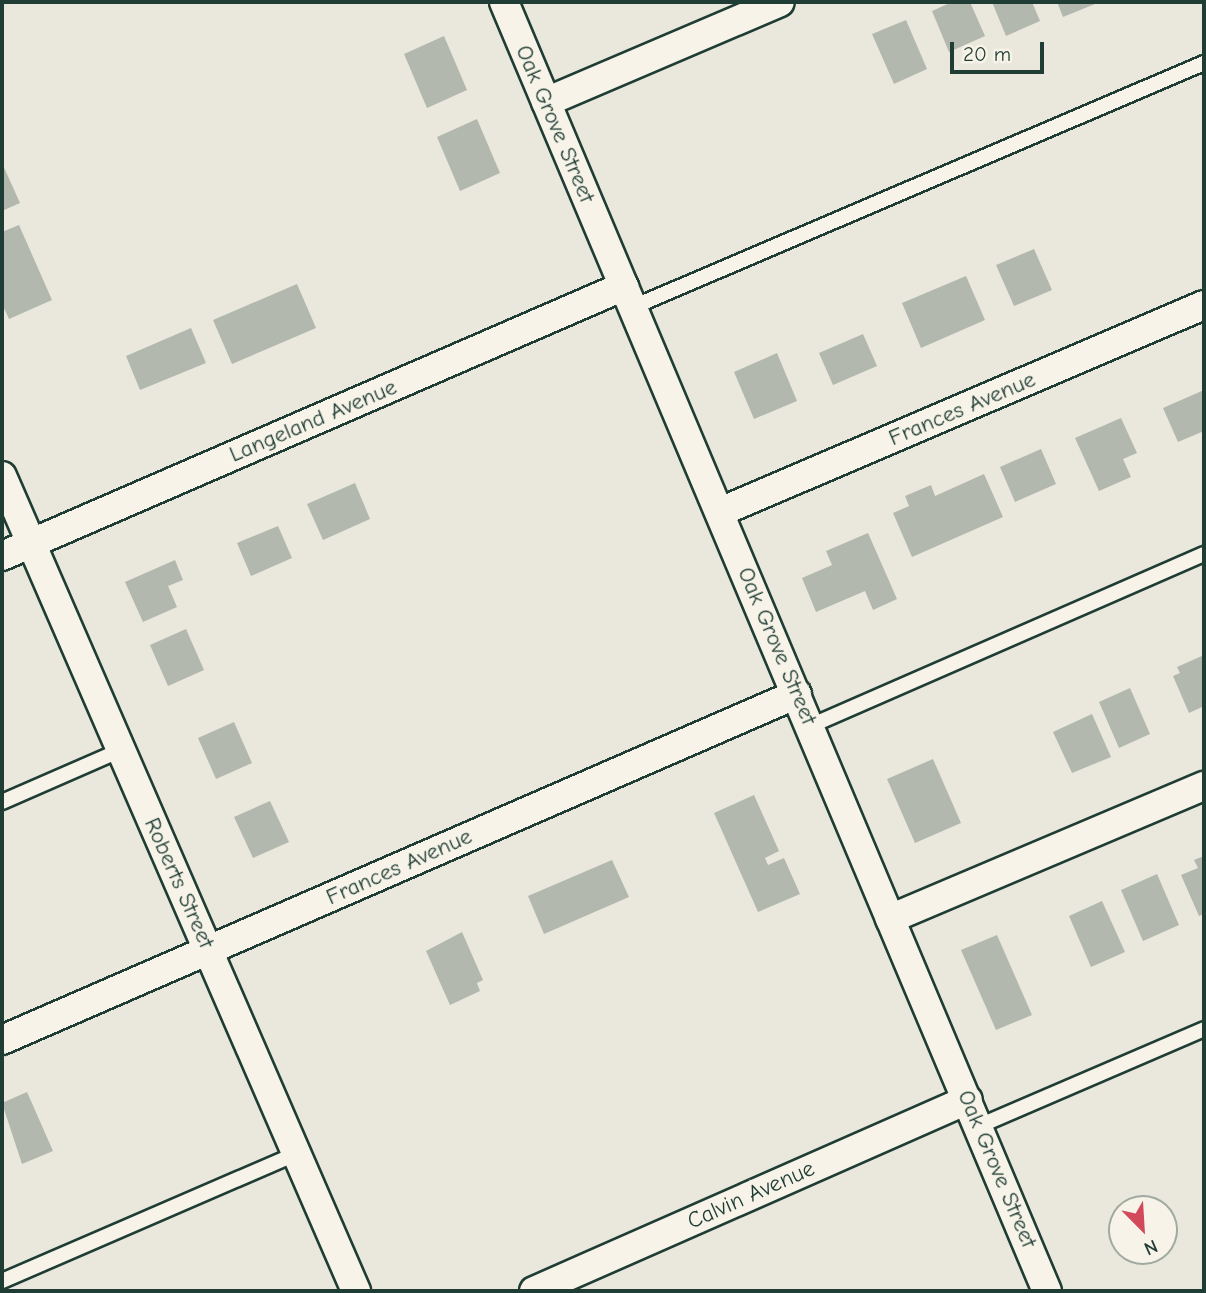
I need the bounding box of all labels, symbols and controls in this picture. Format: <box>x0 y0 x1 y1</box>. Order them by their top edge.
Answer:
scale bar <box>954 28 1048 72</box>
street label: Oak Grove Street <box>509 41 601 207</box>
text: 20 m <box>963 42 1011 66</box>
street label: Frances Avenue <box>885 366 1039 452</box>
street label: Langeland Avenue <box>225 373 401 469</box>
street label: Oak Grove Street <box>731 563 823 729</box>
street label: Roberts Street <box>138 813 220 953</box>
street label: Frances Avenue <box>322 823 476 911</box>
street label: Oak Grove Street <box>951 1086 1043 1252</box>
street label: Calvin Avenue <box>683 1155 819 1235</box>
north arrow <box>1108 1195 1178 1265</box>
text: N <box>1141 1235 1161 1260</box>

